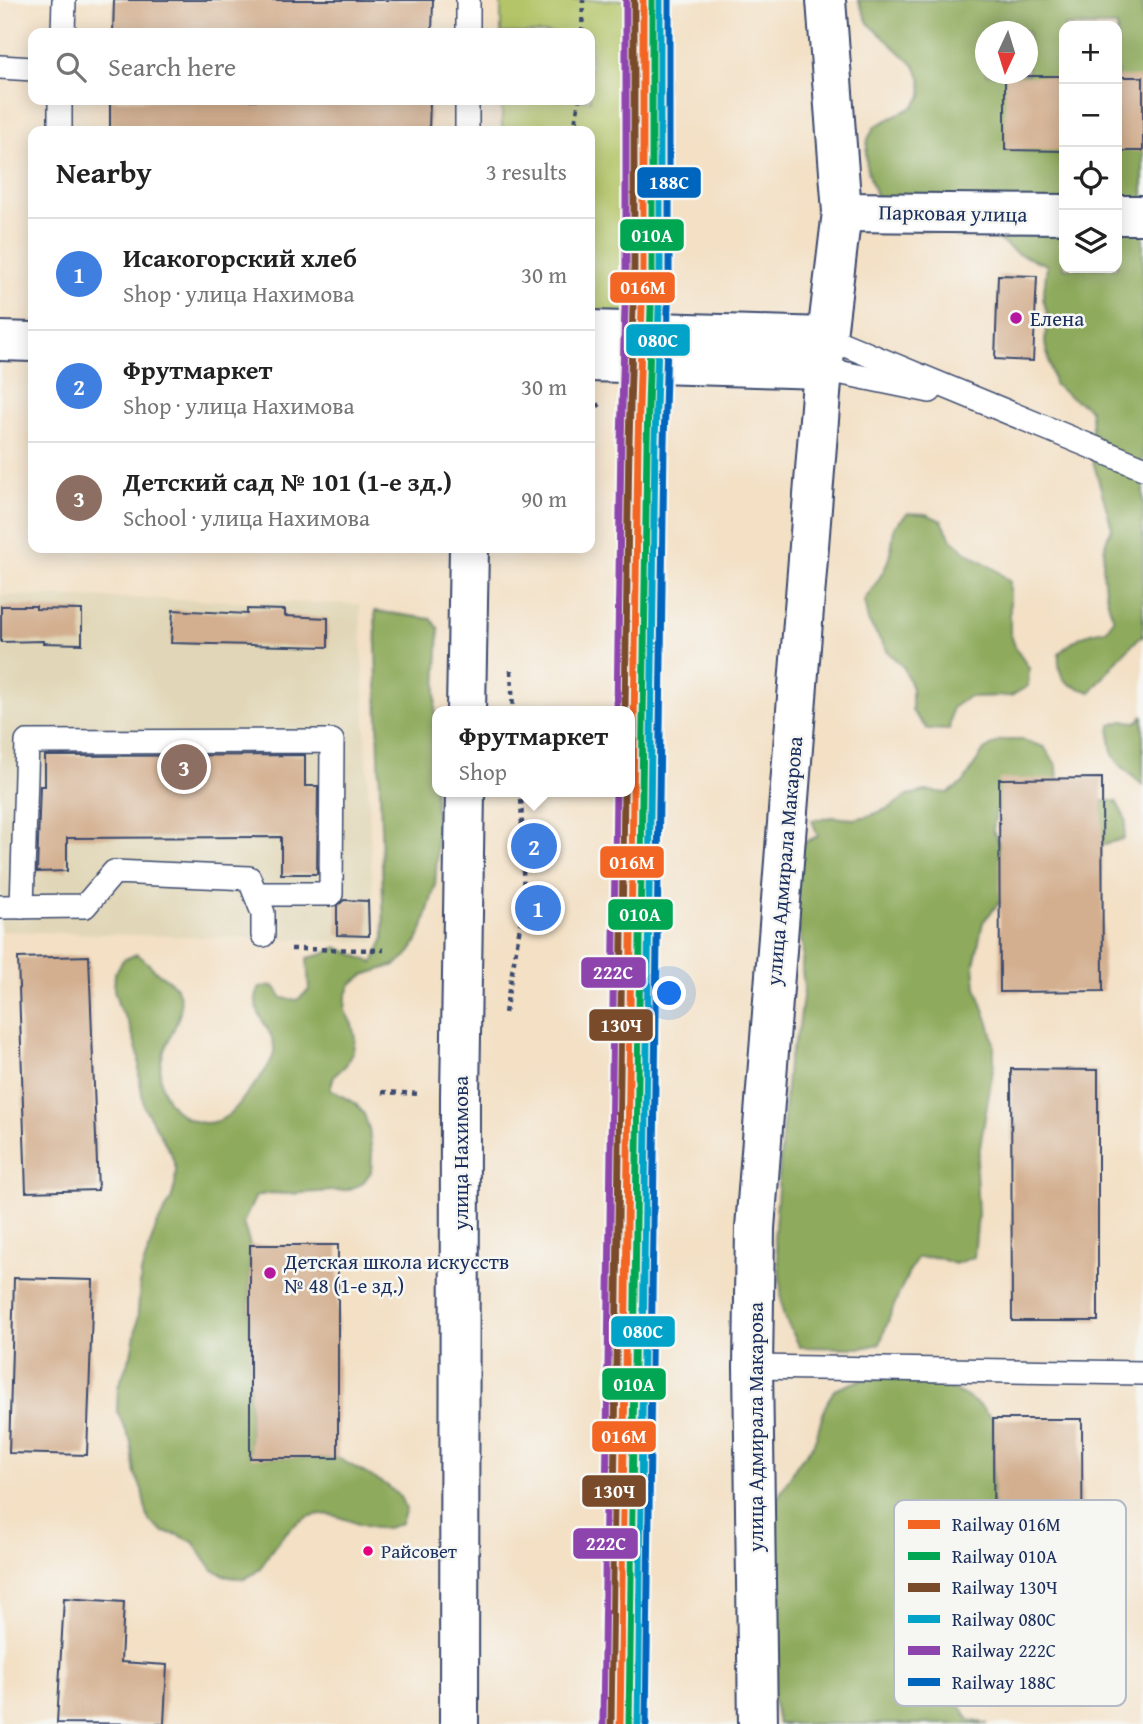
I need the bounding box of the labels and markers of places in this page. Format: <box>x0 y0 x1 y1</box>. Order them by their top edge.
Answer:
place label: Елена <box>1030 303 1084 334</box>
marker: Елена <box>1008 310 1024 326</box>
pin: 3 <box>161 741 207 793</box>
pin: 2 <box>511 820 557 872</box>
pin: 1 <box>515 882 561 934</box>
place label: Детская школа искусств № 48 (1-е зд.) <box>283 1246 509 1301</box>
marker: Детская школа искусств № 48 (1-е зд.) <box>262 1265 278 1281</box>
place label: Райсовет <box>381 1537 458 1565</box>
marker: Райсовет <box>361 1544 375 1558</box>

